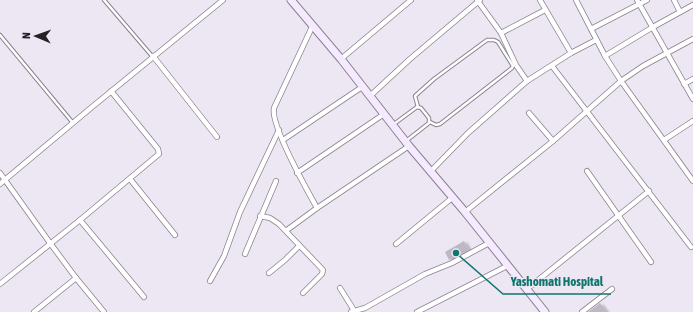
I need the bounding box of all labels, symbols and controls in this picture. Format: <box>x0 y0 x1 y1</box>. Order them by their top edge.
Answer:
north arrow <box>16 16 56 56</box>
text: N <box>20 32 32 39</box>
callout: Yashomati Hospital <box>503 269 611 294</box>
text: Yashomati Hospital <box>510 274 604 289</box>

